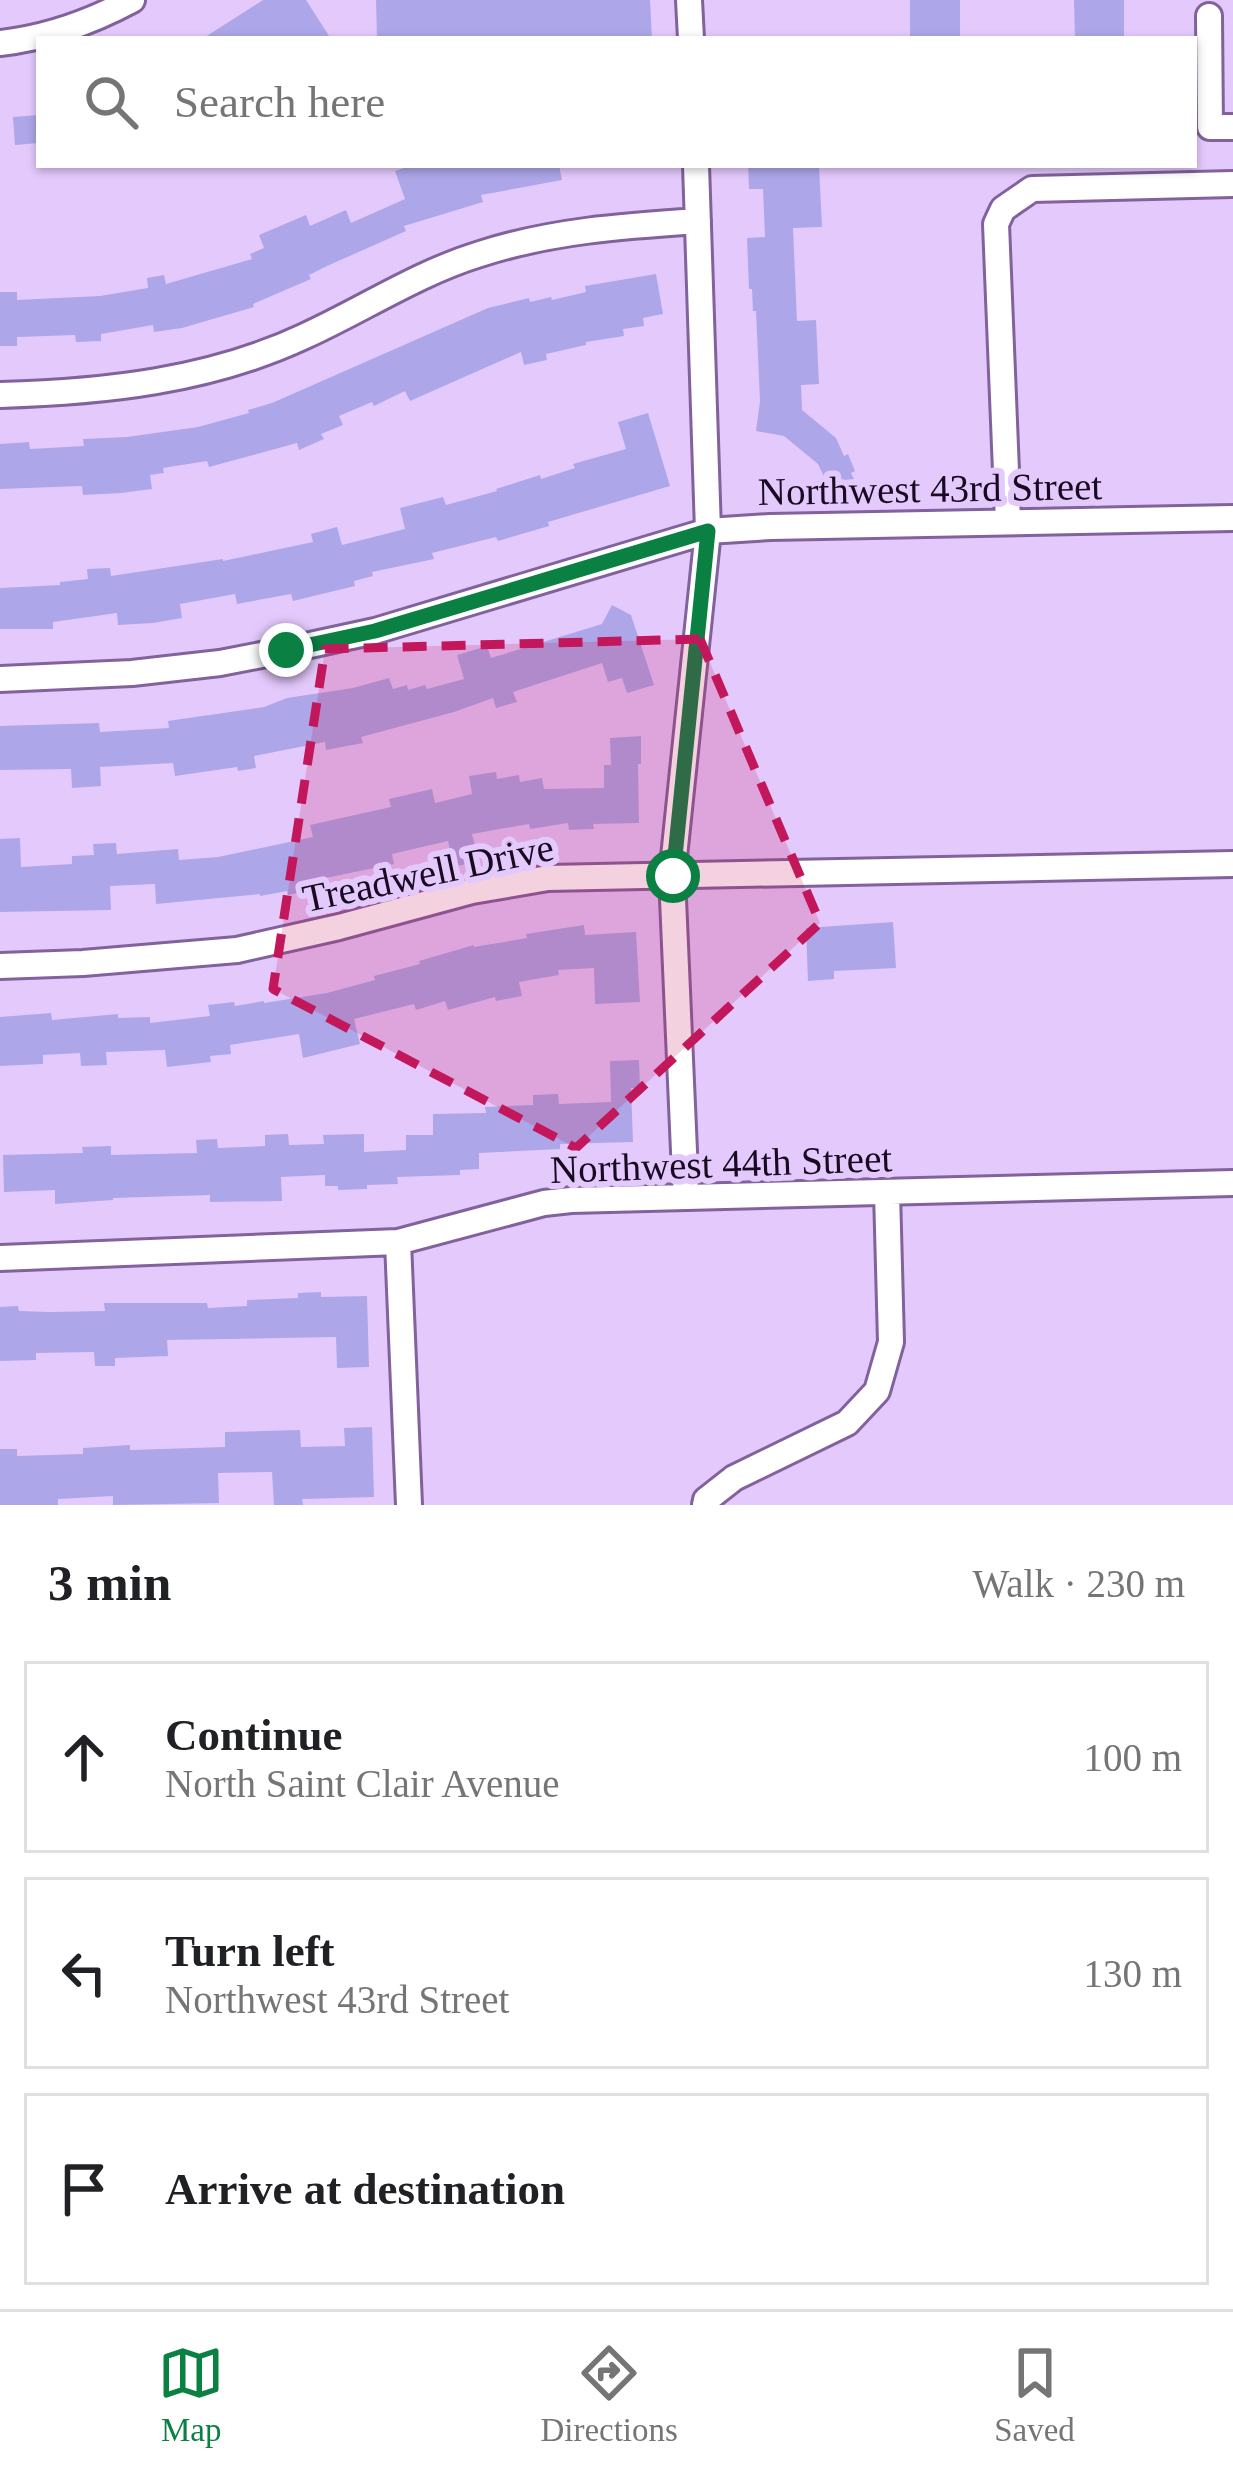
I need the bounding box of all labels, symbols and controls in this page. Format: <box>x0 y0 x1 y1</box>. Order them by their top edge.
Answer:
search box <box>36 36 1197 168</box>
icon: search <box>78 69 144 135</box>
text: Search here <box>174 77 385 127</box>
street label: Northwest 43rd Street <box>757 464 1103 513</box>
route end <box>259 623 313 677</box>
street label: Treadwell Drive <box>299 825 557 920</box>
route start <box>646 849 700 903</box>
street label: Northwest 44th Street <box>549 1136 893 1191</box>
text: 3 min <box>48 1555 171 1611</box>
text: Walk · 230 m <box>973 1562 1185 1605</box>
text: Continue <box>165 1710 343 1760</box>
icon: ahead <box>51 1724 117 1790</box>
text: 100 m <box>1083 1736 1182 1779</box>
text: North Saint Clair Avenue <box>165 1762 560 1805</box>
text: Turn left <box>165 1926 335 1976</box>
icon: left <box>51 1940 117 2006</box>
text: 130 m <box>1083 1952 1182 1995</box>
text: Northwest 43rd Street <box>165 1978 509 2021</box>
icon: arrive <box>51 2156 117 2222</box>
text: Arrive at destination <box>165 2164 565 2214</box>
tab: Map <box>158 2340 224 2449</box>
tab: Directions <box>540 2340 678 2449</box>
tab: Saved <box>994 2340 1075 2449</box>

